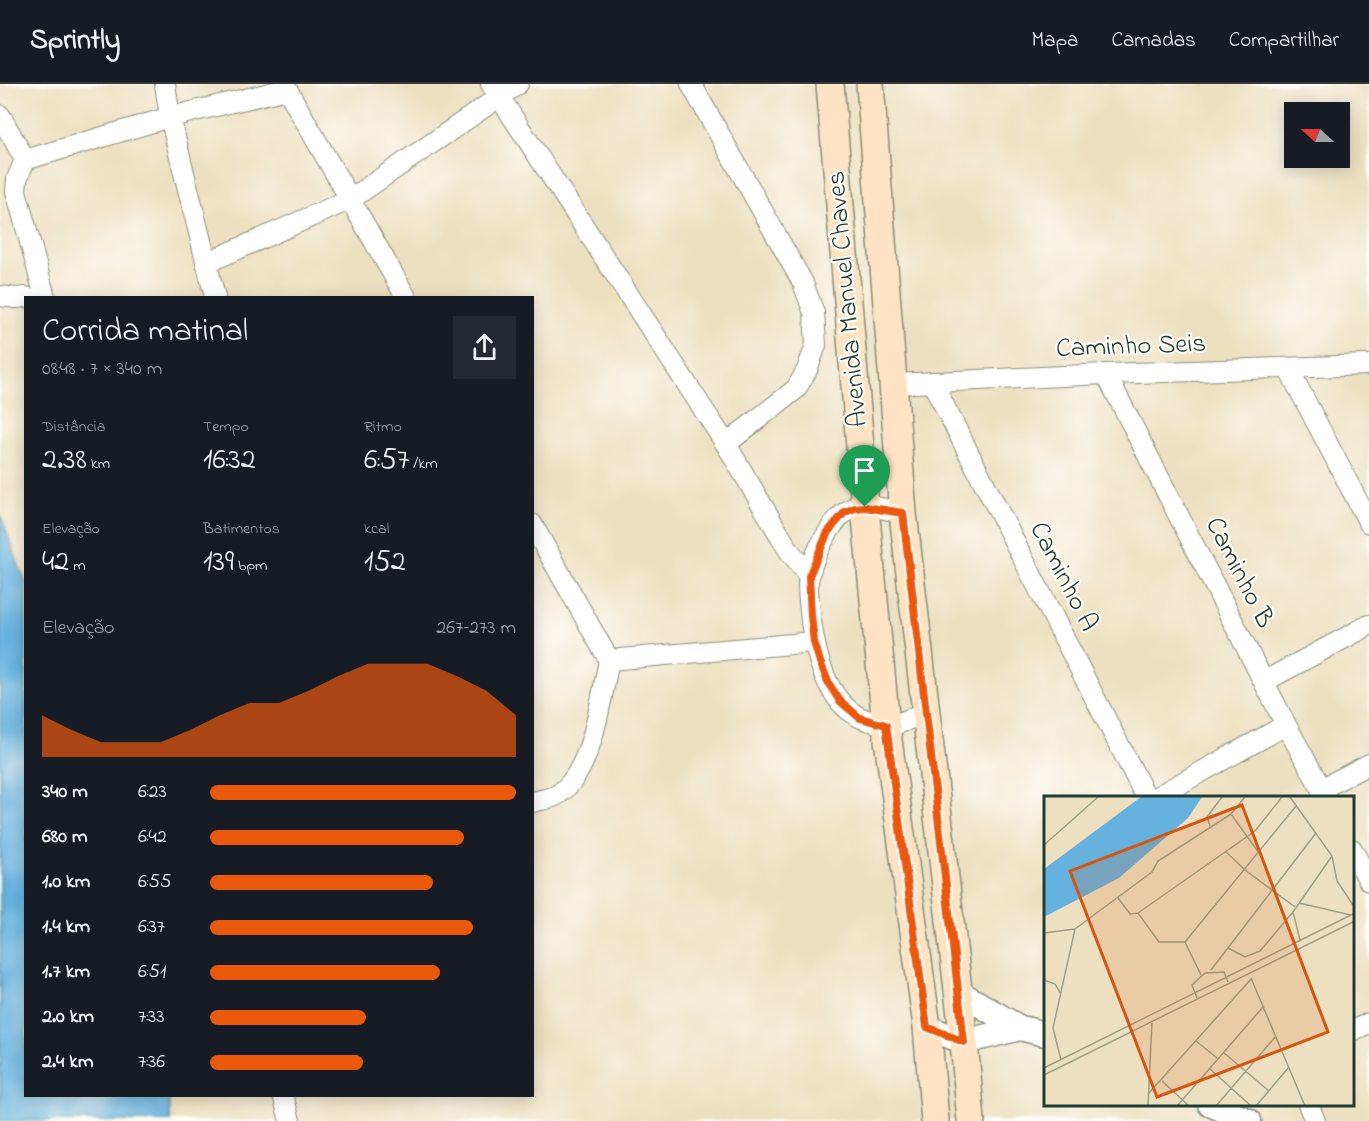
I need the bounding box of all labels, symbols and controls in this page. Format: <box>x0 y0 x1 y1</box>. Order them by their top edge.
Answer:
text: Sprintly <box>30 21 120 62</box>
text: Mapa <box>1032 26 1078 56</box>
text: Camadas <box>1111 26 1196 56</box>
text: Compartilhar <box>1229 26 1339 56</box>
north arrow <box>1284 102 1350 168</box>
map controls <box>1284 102 1350 168</box>
street label: Avenida Manuel Chaves <box>817 169 879 429</box>
text: Corrida matinal <box>42 308 248 356</box>
button: share <box>453 316 516 379</box>
street label: Caminho Seis <box>1055 325 1207 369</box>
text: 08:48 · 7 × 340 m <box>42 355 162 384</box>
text: Distância <box>42 415 105 439</box>
text: Tempo <box>203 415 249 439</box>
text: Ritmo <box>364 415 402 439</box>
text: 2.38 <box>42 439 87 483</box>
text: 16:32 <box>203 439 256 483</box>
text: 6:57 <box>364 439 409 483</box>
pin <box>839 445 890 507</box>
text: km <box>87 452 110 476</box>
text: /km <box>409 452 438 476</box>
icon: arrive <box>848 454 881 487</box>
street label: Caminho B <box>1194 511 1284 635</box>
street label: Caminho A <box>1019 515 1107 639</box>
text: Elevação <box>42 517 100 541</box>
text: Batimentos <box>203 517 280 541</box>
text: kcal <box>364 517 389 541</box>
text: 42 <box>42 541 69 585</box>
text: 139 <box>203 541 234 585</box>
text: 152 <box>364 541 406 585</box>
text: m <box>69 554 86 578</box>
text: bpm <box>234 554 268 578</box>
text: Elevação <box>42 614 114 643</box>
text: 267–273 m <box>436 614 516 643</box>
text: 340 m <box>42 778 88 807</box>
text: 6:23 <box>138 778 167 807</box>
inset map <box>1044 796 1354 1106</box>
text: 680 m <box>42 823 87 852</box>
text: 6:42 <box>138 823 167 852</box>
text: 1.0 km <box>42 868 90 897</box>
text: 6:55 <box>138 868 171 897</box>
text: 1.4 km <box>42 913 90 942</box>
text: 6:37 <box>138 913 165 942</box>
text: 1.7 km <box>42 958 90 987</box>
text: 6:51 <box>138 958 166 987</box>
text: 2.0 km <box>42 1003 94 1032</box>
text: 7:33 <box>138 1003 164 1032</box>
text: 2.4 km <box>42 1048 94 1077</box>
text: 7:36 <box>138 1048 165 1077</box>

